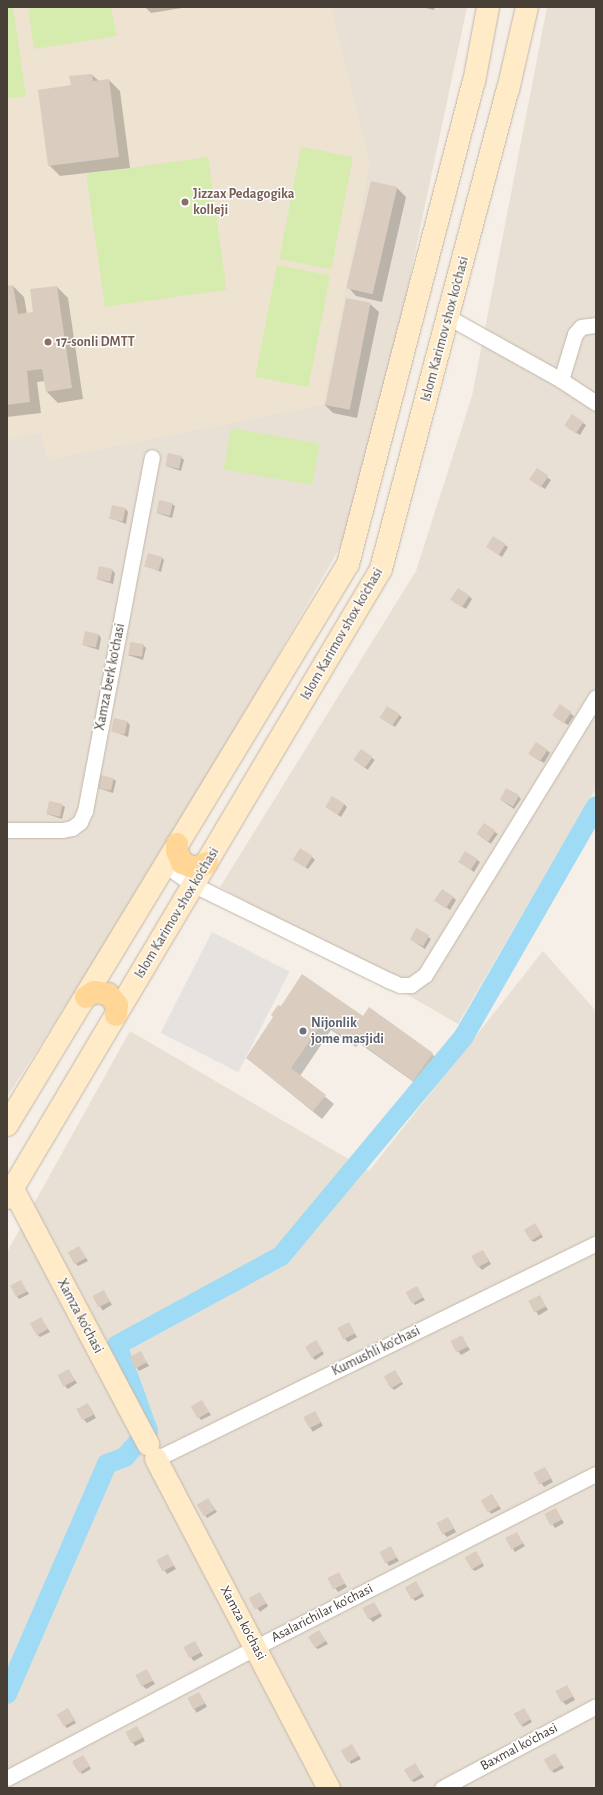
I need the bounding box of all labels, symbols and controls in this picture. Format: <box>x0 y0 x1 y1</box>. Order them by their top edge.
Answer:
place label: Jizzax Pedagogika kolleji <box>193 186 294 218</box>
marker: Jizzax Pedagogika kolleji <box>180 197 190 207</box>
street label: Islom Karimov shox ko'chasi <box>418 255 472 403</box>
place label: 17-sonli DMTT <box>56 334 135 350</box>
marker: 17-sonli DMTT <box>43 337 53 347</box>
street label: Islom Karimov shox ko'chasi <box>297 565 387 703</box>
street label: Xamza berk ko'chasi <box>91 622 129 732</box>
street label: Islom Karimov shox ko'chasi <box>131 845 223 981</box>
place label: Nijonlik jome masjidi <box>311 1015 384 1048</box>
marker: Nijonlik jome masjidi <box>298 1026 308 1036</box>
street label: Xamza ko'chasi <box>53 1276 107 1356</box>
street label: Kumushli ko'chasi <box>329 1322 423 1380</box>
street label: Asalarichilar ko'chasi <box>268 1580 376 1646</box>
street label: Xamza ko'chasi <box>216 1583 270 1663</box>
street label: Baxmal ko'chasi <box>477 1720 561 1774</box>

